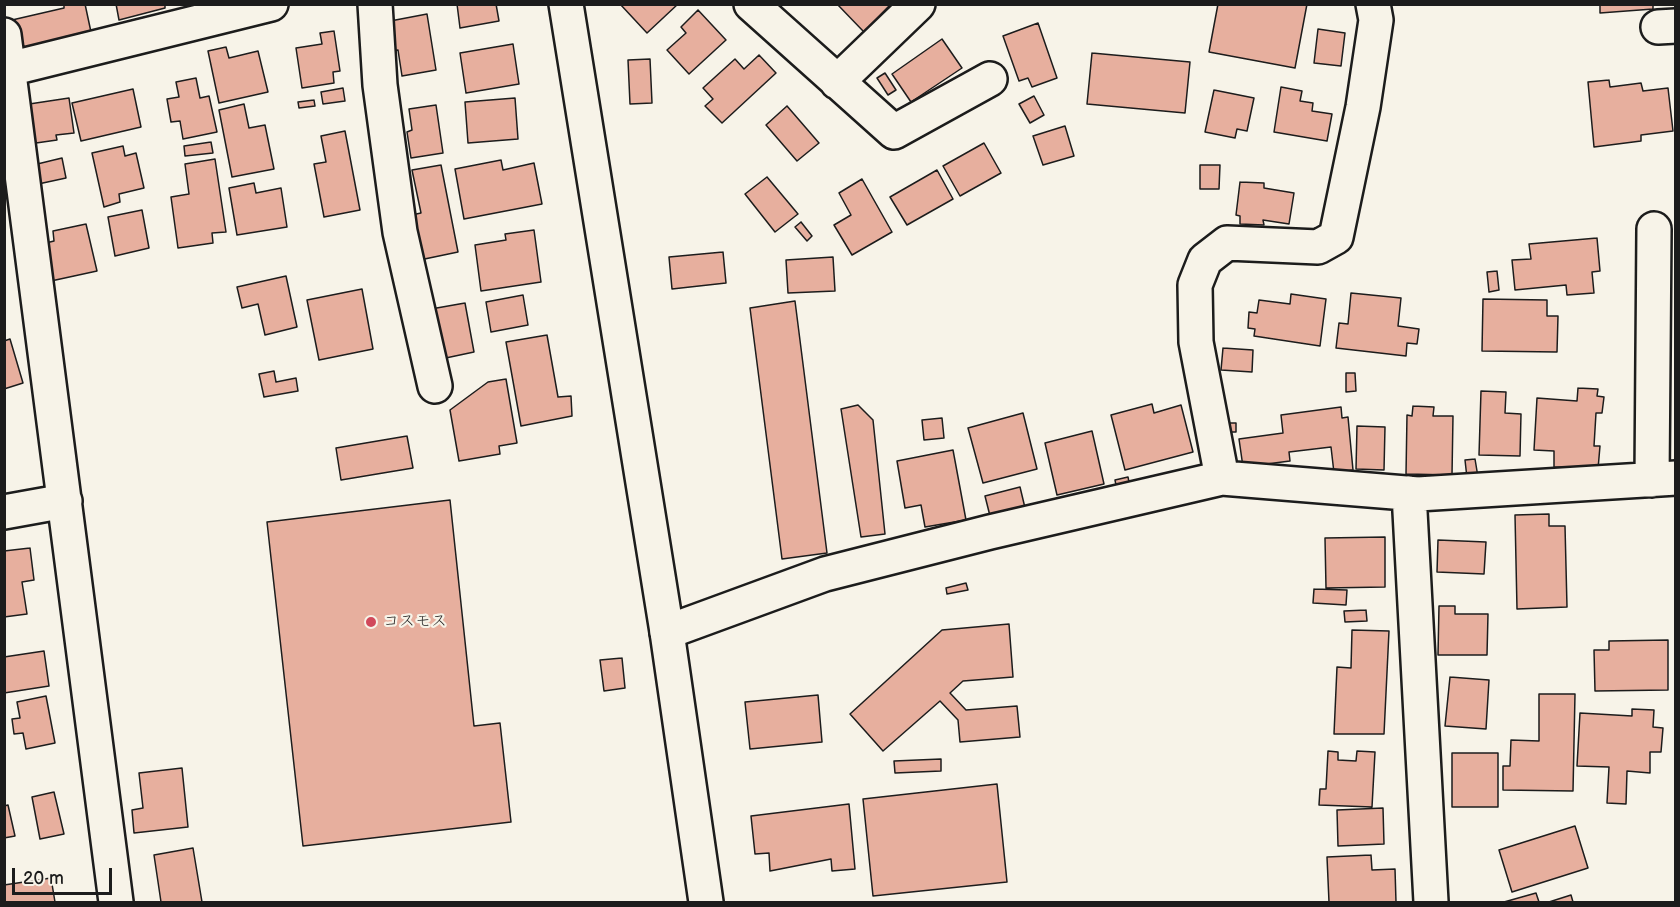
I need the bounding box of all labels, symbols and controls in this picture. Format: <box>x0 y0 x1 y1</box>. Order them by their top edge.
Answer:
place label: コスモス <box>383 612 447 632</box>
marker: コスモス <box>364 615 378 629</box>
scale bar <box>15 856 116 894</box>
text: 20 m <box>23 868 64 889</box>

